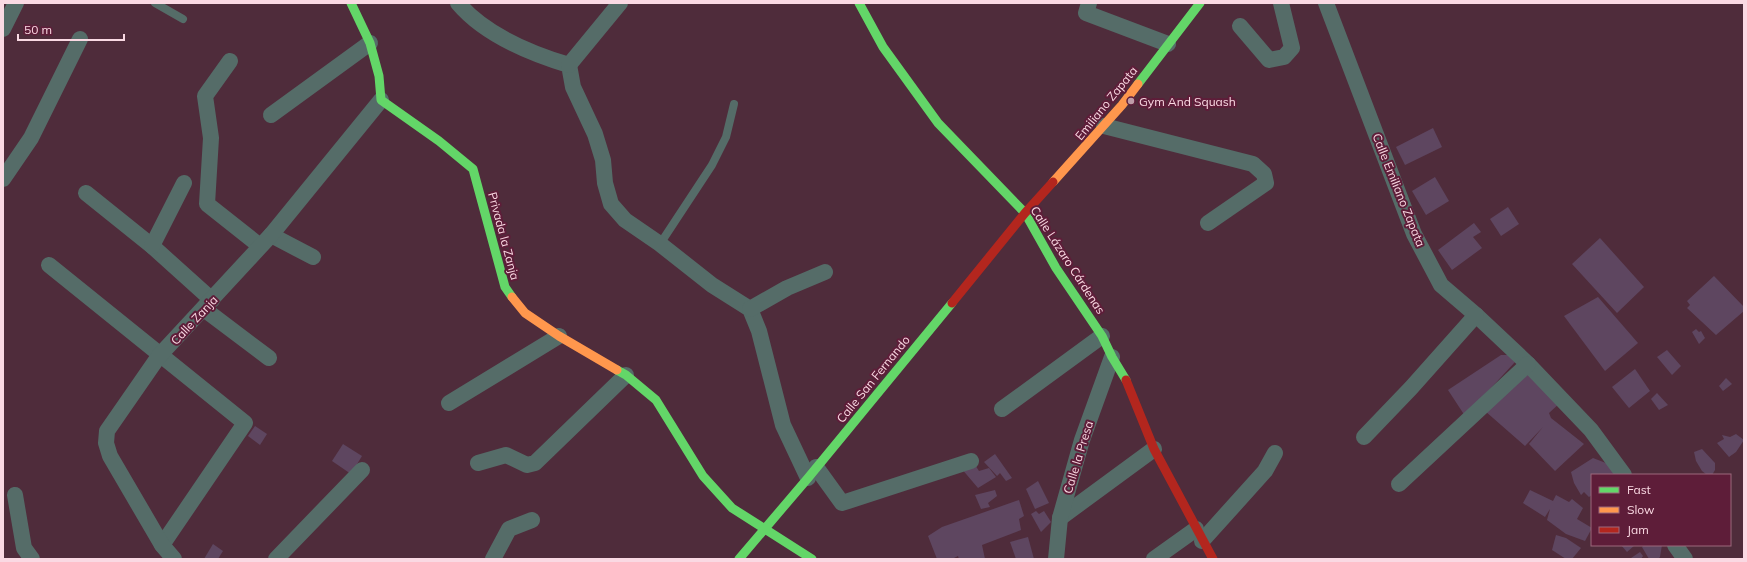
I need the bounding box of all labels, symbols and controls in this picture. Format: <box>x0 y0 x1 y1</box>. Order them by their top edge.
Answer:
scale bar <box>18 16 124 42</box>
text: 50 m <box>24 22 52 37</box>
street label: Emiliano Zapata <box>1072 63 1140 143</box>
place label: Gym And Squash <box>1139 94 1236 109</box>
marker: Gym And Squash <box>1126 96 1136 106</box>
street label: Calle Emiliano Zapata <box>1369 131 1429 249</box>
street label: Privada la Zanja <box>485 190 523 282</box>
street label: Calle Lázaro Cárdenas <box>1028 203 1109 317</box>
street label: Calle Zanja <box>167 292 221 348</box>
street label: Calle San Fernando <box>833 332 913 426</box>
street label: Calle la Presa <box>1060 419 1096 495</box>
legend <box>1591 474 1731 546</box>
text: Fast <box>1627 482 1651 497</box>
text: Slow <box>1627 502 1655 517</box>
text: Jam <box>1627 522 1649 537</box>

